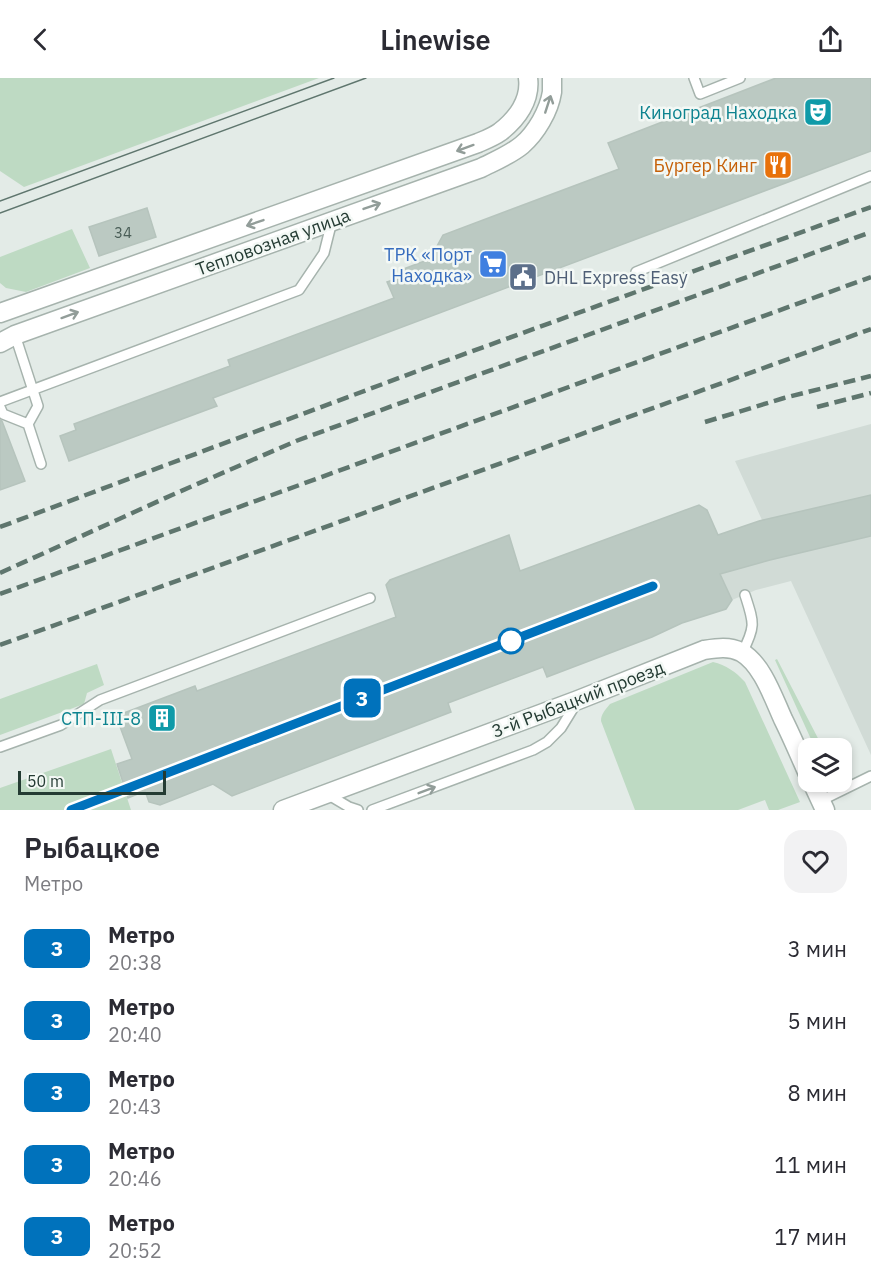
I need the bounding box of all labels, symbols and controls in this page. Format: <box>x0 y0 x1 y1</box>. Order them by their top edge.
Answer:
text: Linewise <box>380 22 491 57</box>
icon: back <box>24 23 57 56</box>
icon: share <box>814 23 847 56</box>
one-way arrow <box>543 95 554 114</box>
theatre icon: Киноград Находка <box>802 96 834 128</box>
place label: Киноград Находка <box>639 101 797 124</box>
one-way arrow <box>456 143 475 154</box>
restaurant icon: Бургер Кинг <box>762 149 794 181</box>
place label: Бургер Кинг <box>654 154 757 177</box>
one-way arrow <box>362 200 381 211</box>
street label: Тепловозная улица <box>193 203 354 281</box>
one-way arrow <box>246 218 265 229</box>
house number: 34 <box>114 223 132 242</box>
place label: ТРК «Порт Находка» <box>384 243 472 287</box>
supermarket icon: ТРК «Порт Находка» <box>477 248 509 280</box>
public building icon: DHL Express Easy <box>507 261 539 293</box>
place label: DHL Express Easy <box>544 266 688 289</box>
one-way arrow <box>60 309 79 320</box>
unlabelled marker <box>498 628 524 654</box>
street label: 3-й Рыбацкий проезд <box>488 655 668 743</box>
line badge: 3 <box>342 678 382 718</box>
text: 3 <box>356 684 368 712</box>
building icon: СТП-III-8 <box>146 702 178 734</box>
place label: СТП-III-8 <box>61 707 141 730</box>
map controls <box>798 738 852 792</box>
button: layers <box>798 738 852 792</box>
scale bar <box>18 768 166 796</box>
text: 50 m <box>27 771 64 791</box>
one-way arrow <box>418 784 436 795</box>
text: Рыбацкое <box>24 829 160 866</box>
button: heart <box>784 830 847 893</box>
text: Метро <box>24 870 83 897</box>
text: Метро <box>108 920 175 949</box>
text: 3 <box>51 934 63 962</box>
text: 3 мин <box>787 934 847 963</box>
text: 20:38 <box>108 949 162 976</box>
text: Метро <box>108 992 175 1021</box>
text: 3 <box>51 1006 63 1034</box>
text: 5 мин <box>787 1006 847 1035</box>
text: 20:40 <box>108 1021 162 1048</box>
text: Метро <box>108 1064 175 1093</box>
text: 3 <box>51 1078 63 1106</box>
text: 8 мин <box>787 1078 847 1107</box>
text: 20:43 <box>108 1093 162 1120</box>
text: Метро <box>108 1136 175 1165</box>
text: 3 <box>51 1150 63 1178</box>
text: 11 мин <box>774 1150 847 1179</box>
text: 20:46 <box>108 1165 162 1192</box>
text: Метро <box>108 1208 175 1237</box>
text: 3 <box>51 1222 63 1250</box>
text: 17 мин <box>774 1222 847 1251</box>
text: 20:52 <box>108 1237 162 1264</box>

